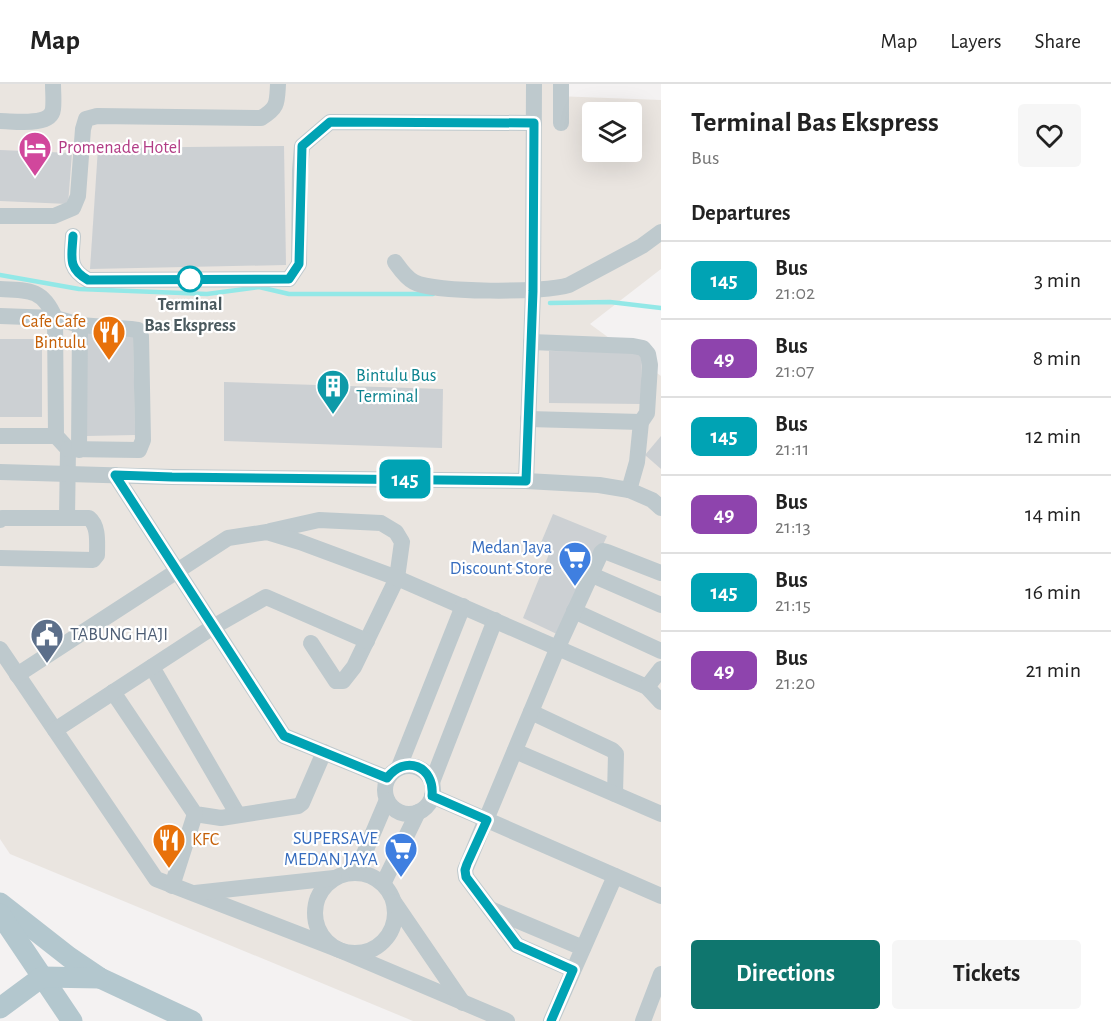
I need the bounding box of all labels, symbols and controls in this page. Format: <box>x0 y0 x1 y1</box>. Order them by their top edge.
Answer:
text: Map <box>30 27 80 55</box>
text: Map <box>881 31 917 52</box>
text: Layers <box>950 31 1001 52</box>
text: Share <box>1034 31 1081 52</box>
map controls <box>582 102 642 162</box>
button: layers <box>582 102 642 162</box>
button: heart <box>1018 104 1081 167</box>
text: Terminal Bas Ekspress <box>691 109 939 137</box>
hotel icon: Promenade Hotel <box>17 130 53 177</box>
place label: Promenade Hotel <box>58 139 181 157</box>
text: Bus <box>691 148 719 168</box>
text: Departures <box>691 202 791 224</box>
text: Bus <box>775 257 808 279</box>
marker: Terminal Bas Ekspress <box>177 266 203 292</box>
text: 3 min <box>1034 269 1081 291</box>
text: 145 <box>710 270 738 291</box>
text: 21:02 <box>775 283 815 303</box>
place label: Terminal Bas Ekspress <box>144 296 236 335</box>
place label: Cafe Cafe Bintulu <box>21 313 86 352</box>
restaurant icon: Cafe Cafe Bintulu <box>91 314 127 361</box>
text: Bus <box>775 335 808 357</box>
text: 8 min <box>1033 347 1081 369</box>
text: 49 <box>714 348 734 369</box>
text: 21:07 <box>775 361 814 381</box>
place label: Bintulu Bus Terminal <box>356 367 436 406</box>
building icon: Bintulu Bus Terminal <box>315 368 351 415</box>
text: Bus <box>775 413 808 435</box>
text: 12 min <box>1026 425 1081 447</box>
text: 145 <box>710 426 738 447</box>
text: 21:11 <box>775 439 809 459</box>
line badge: 145 <box>370 460 440 498</box>
text: 145 <box>391 469 419 490</box>
text: Bus <box>775 491 808 513</box>
text: 14 min <box>1025 503 1081 525</box>
text: 49 <box>714 504 734 525</box>
text: 21:13 <box>775 517 811 537</box>
place label: Medan Jaya Discount Store <box>450 539 552 578</box>
supermarket icon: Medan Jaya Discount Store <box>557 540 593 587</box>
text: Bus <box>775 569 808 591</box>
text: 16 min <box>1025 581 1081 603</box>
text: 145 <box>710 582 738 603</box>
text: 21:15 <box>775 595 811 615</box>
public building icon: TABUNG HAJI <box>29 617 65 664</box>
place label: TABUNG HAJI <box>70 626 168 644</box>
text: Bus <box>775 647 808 669</box>
text: 21 min <box>1026 659 1081 681</box>
text: 49 <box>714 660 734 681</box>
text: 21:20 <box>775 673 815 693</box>
restaurant icon: KFC <box>151 822 187 869</box>
place label: SUPERSAVE MEDAN JAYA <box>284 830 379 869</box>
place label: KFC <box>192 831 219 849</box>
supermarket icon: SUPERSAVE MEDAN JAYA <box>383 831 419 878</box>
button: Directions <box>691 940 880 1009</box>
button: Tickets <box>892 940 1081 1009</box>

